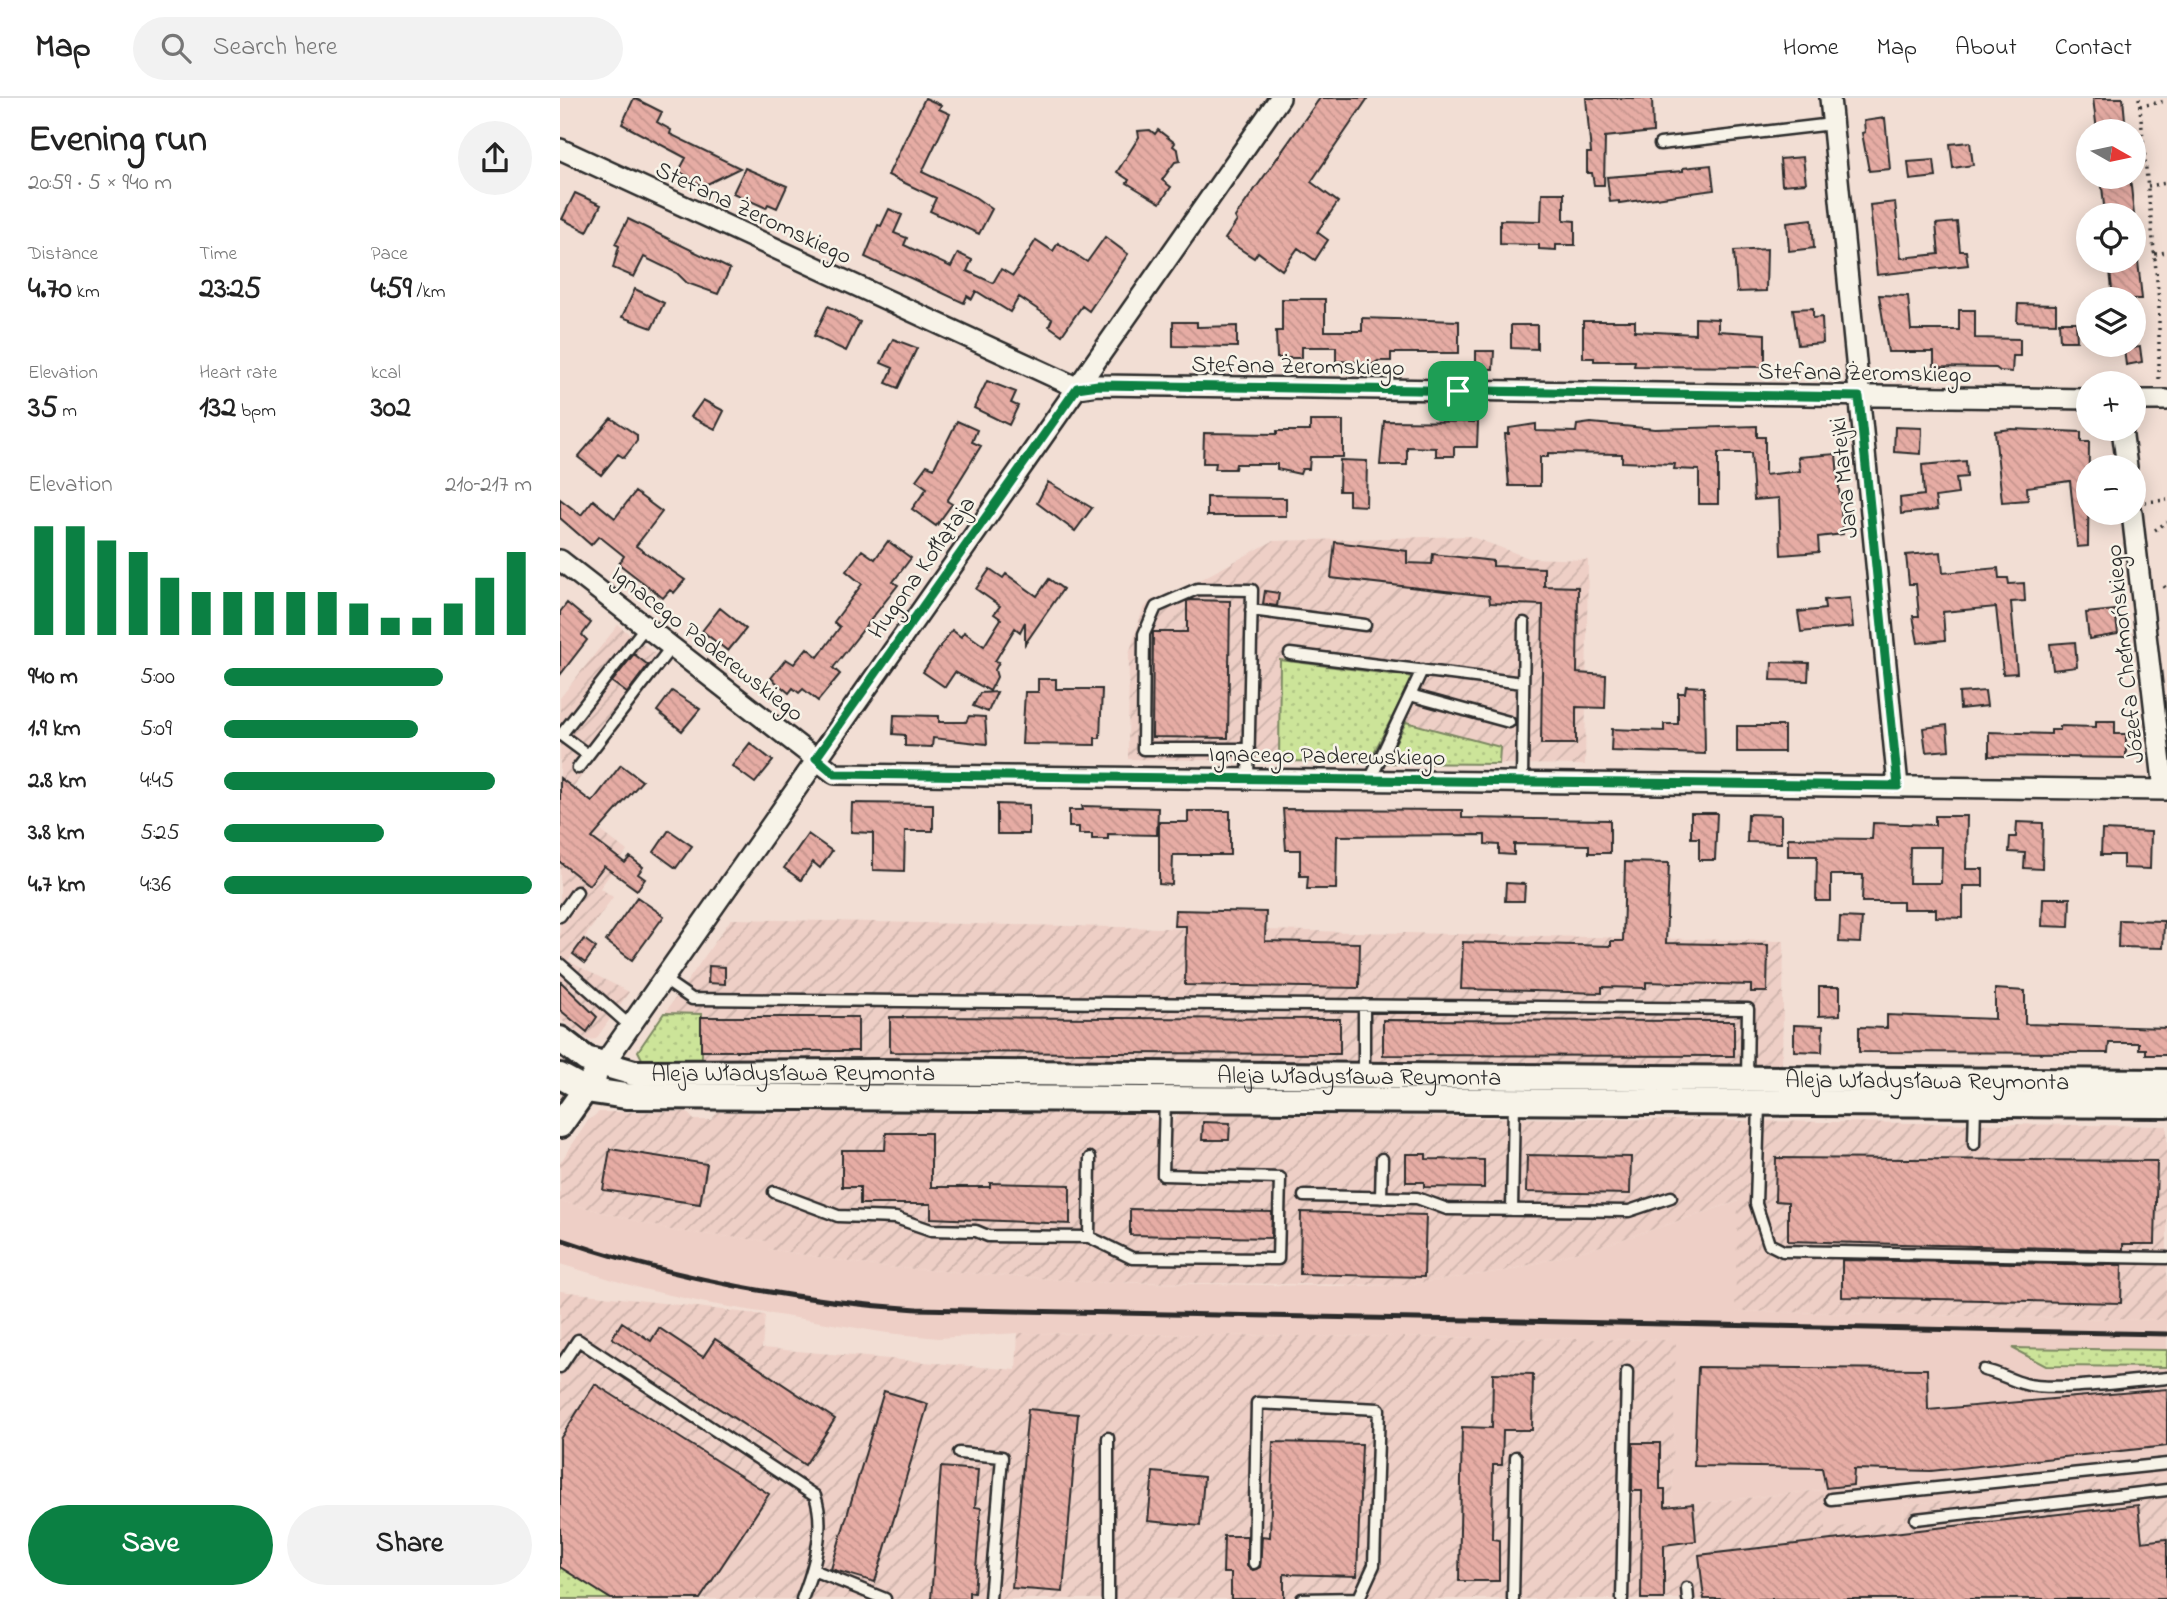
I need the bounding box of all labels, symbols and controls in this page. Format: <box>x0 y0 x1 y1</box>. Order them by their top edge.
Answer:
search box <box>133 17 623 80</box>
text: Map <box>35 24 91 72</box>
icon: search <box>157 29 195 67</box>
text: Search here <box>213 29 337 67</box>
text: Home <box>1783 31 1839 66</box>
text: Map <box>1877 31 1917 66</box>
text: About <box>1955 31 2017 66</box>
text: Contact <box>2055 31 2132 66</box>
text: Evening run <box>28 113 207 169</box>
north arrow <box>2076 119 2146 189</box>
map controls <box>2076 119 2146 525</box>
button: share <box>458 121 532 195</box>
street label: Stefana Żeromskiego <box>649 153 857 275</box>
text: 20:59 · 5 × 940 m <box>28 167 172 200</box>
button: locate <box>2076 203 2146 273</box>
text: Distance <box>28 241 98 268</box>
text: Time <box>199 241 237 268</box>
text: Pace <box>371 241 408 268</box>
text: 4.70 <box>28 268 72 312</box>
text: 23:25 <box>199 268 261 312</box>
text: 4:59 <box>371 268 412 312</box>
text: km <box>72 279 100 306</box>
text: /km <box>412 279 445 306</box>
button: layers <box>2076 287 2146 357</box>
street label: Stefana Żeromskiego <box>1191 348 1405 387</box>
street label: Stefana Żeromskiego <box>1758 355 1972 394</box>
text: Elevation <box>28 360 98 387</box>
text: Heart rate <box>199 360 277 387</box>
text: kcal <box>371 360 401 387</box>
pin <box>1428 361 1488 421</box>
button: + <box>2076 371 2146 441</box>
icon: arrive <box>1439 372 1477 410</box>
text: 35 <box>28 387 58 431</box>
text: 132 <box>199 387 236 431</box>
text: 302 <box>371 387 411 431</box>
text: m <box>58 398 77 425</box>
text: bpm <box>236 398 276 425</box>
street label: Jana Matejki <box>1822 416 1869 540</box>
button: − <box>2076 455 2146 525</box>
text: Elevation <box>28 469 113 502</box>
text: 210–217 m <box>445 469 532 502</box>
street label: Hugona Kołłątaja <box>861 490 985 647</box>
street label: Józefa Chełmońskiego <box>2098 543 2155 765</box>
street label: Ignacego Paderewskiego <box>602 558 810 732</box>
text: 940 m <box>28 661 78 694</box>
text: 5:00 <box>140 661 175 694</box>
text: 1.9 km <box>28 713 81 746</box>
text: 5:09 <box>140 713 172 746</box>
street label: Ignacego Paderewskiego <box>1208 738 1446 777</box>
text: 2.8 km <box>28 765 86 798</box>
text: 4:45 <box>140 765 174 798</box>
text: 3.8 km <box>28 817 85 850</box>
text: 5:25 <box>140 817 180 850</box>
text: 4.7 km <box>28 869 85 902</box>
text: 4:36 <box>140 869 171 902</box>
street label: Aleja Władysława Reymonta <box>651 1057 935 1094</box>
street label: Aleja Władysława Reymonta <box>1217 1060 1501 1097</box>
street label: Aleja Władysława Reymonta <box>1785 1064 2069 1102</box>
button: Save <box>28 1505 273 1585</box>
button: Share <box>287 1505 532 1585</box>

